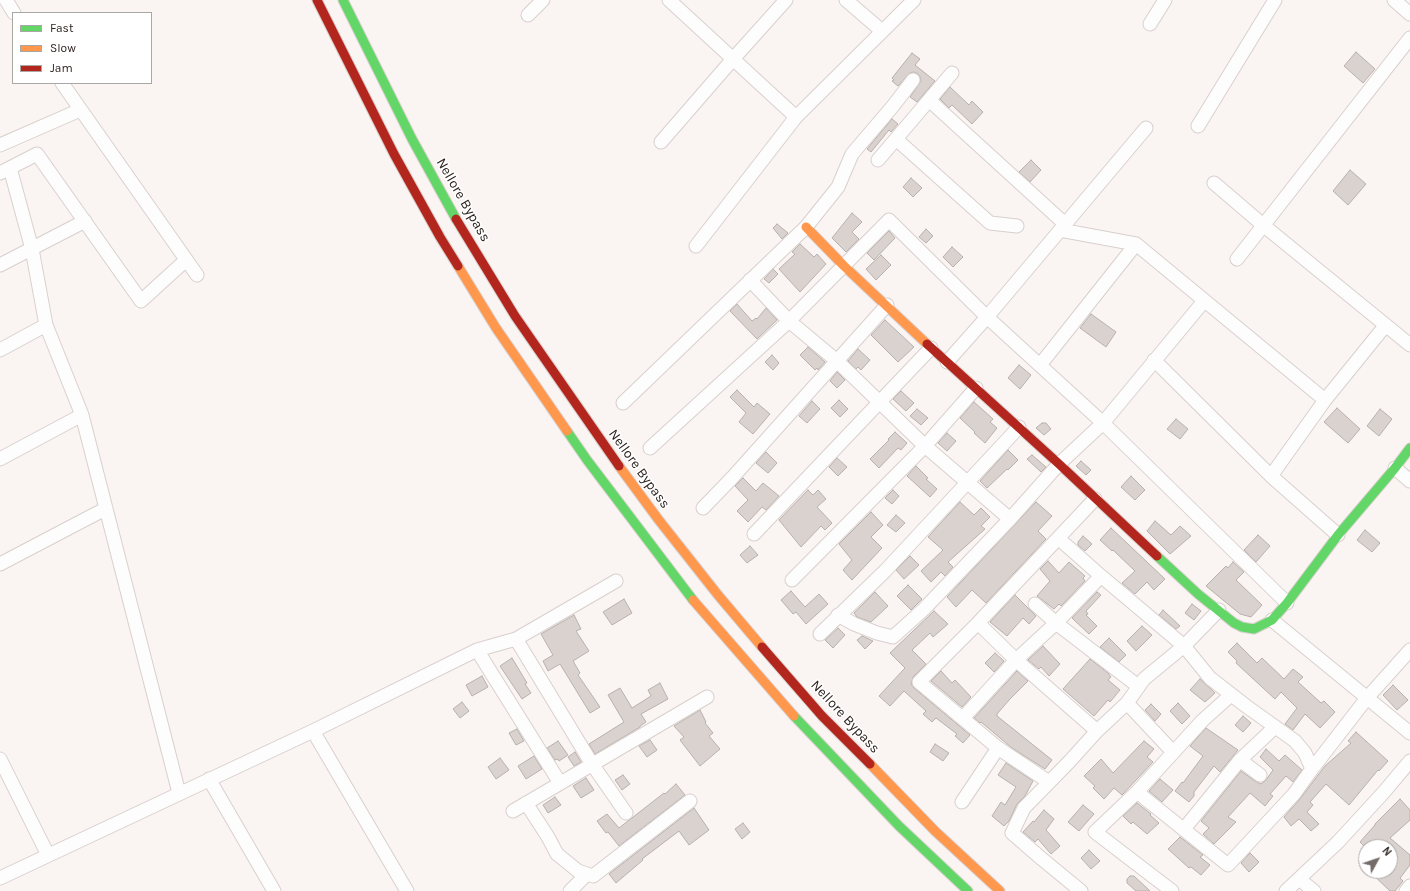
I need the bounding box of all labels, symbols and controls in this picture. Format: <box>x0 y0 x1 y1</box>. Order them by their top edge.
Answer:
legend <box>12 12 152 84</box>
text: Fast <box>50 21 73 35</box>
text: Slow <box>50 41 76 55</box>
text: Jam <box>50 61 73 75</box>
street label: Nellore Bypass <box>432 155 494 245</box>
street label: Nellore Bypass <box>605 426 673 512</box>
street label: Nellore Bypass <box>807 677 883 757</box>
north arrow <box>1358 839 1398 879</box>
text: N <box>1379 844 1394 859</box>

